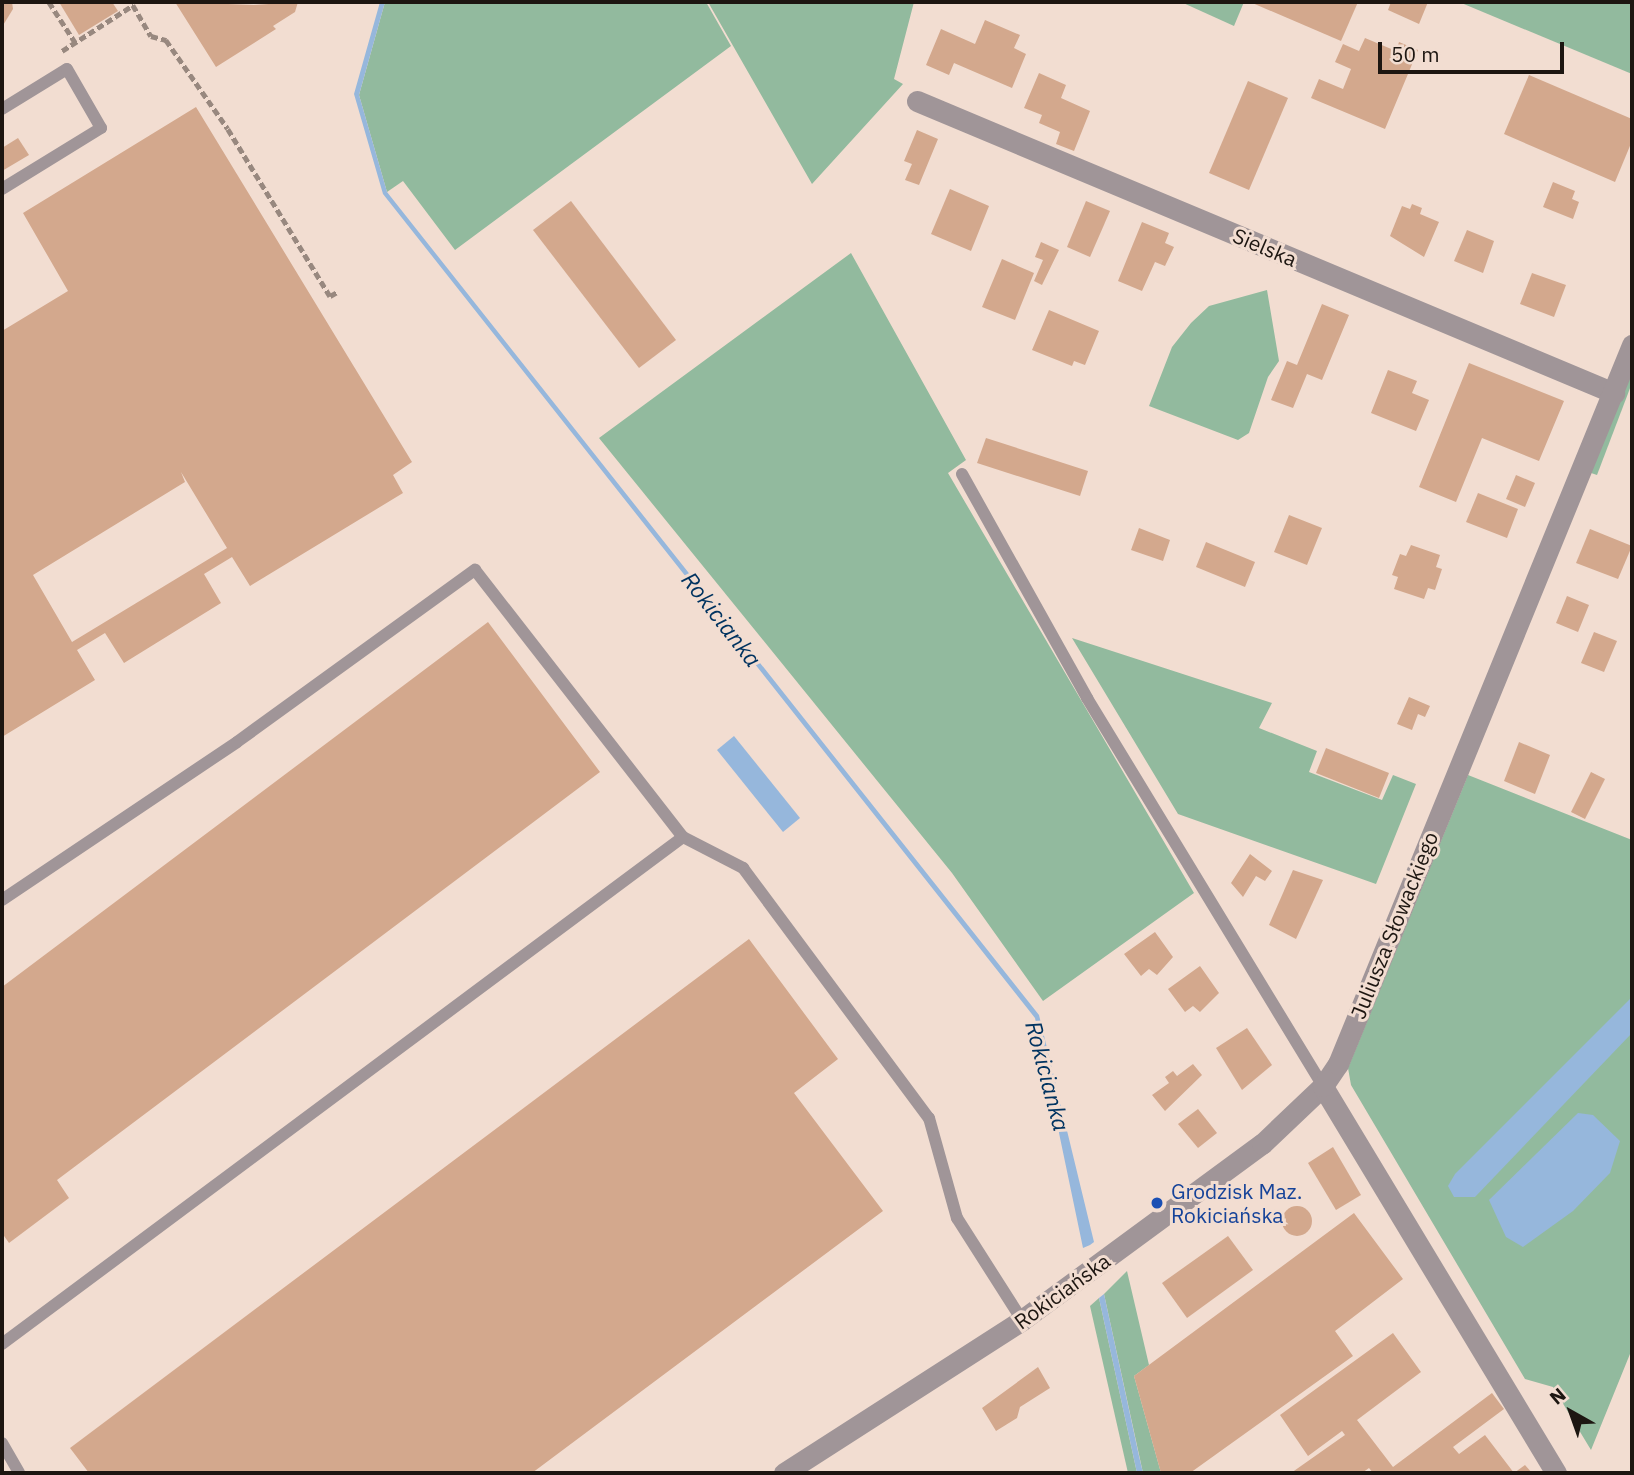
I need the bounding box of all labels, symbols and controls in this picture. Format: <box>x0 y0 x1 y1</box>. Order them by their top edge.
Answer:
scale bar <box>1382 28 1568 72</box>
text: 50 m <box>1391 40 1440 68</box>
street label: Sielska <box>1229 222 1301 272</box>
water label: Rokicianka <box>676 566 768 672</box>
street label: Juliusza Słowackiego <box>1345 828 1443 1022</box>
water label: Rokicianka <box>1020 1018 1076 1134</box>
place label: Grodzisk Maz. Rokiciańska <box>1171 1178 1302 1228</box>
marker: Grodzisk Maz. Rokiciańska <box>1149 1195 1165 1211</box>
street label: Rokiciańska <box>1009 1248 1115 1334</box>
north arrow <box>1536 1377 1606 1447</box>
text: N <box>1545 1382 1570 1410</box>

